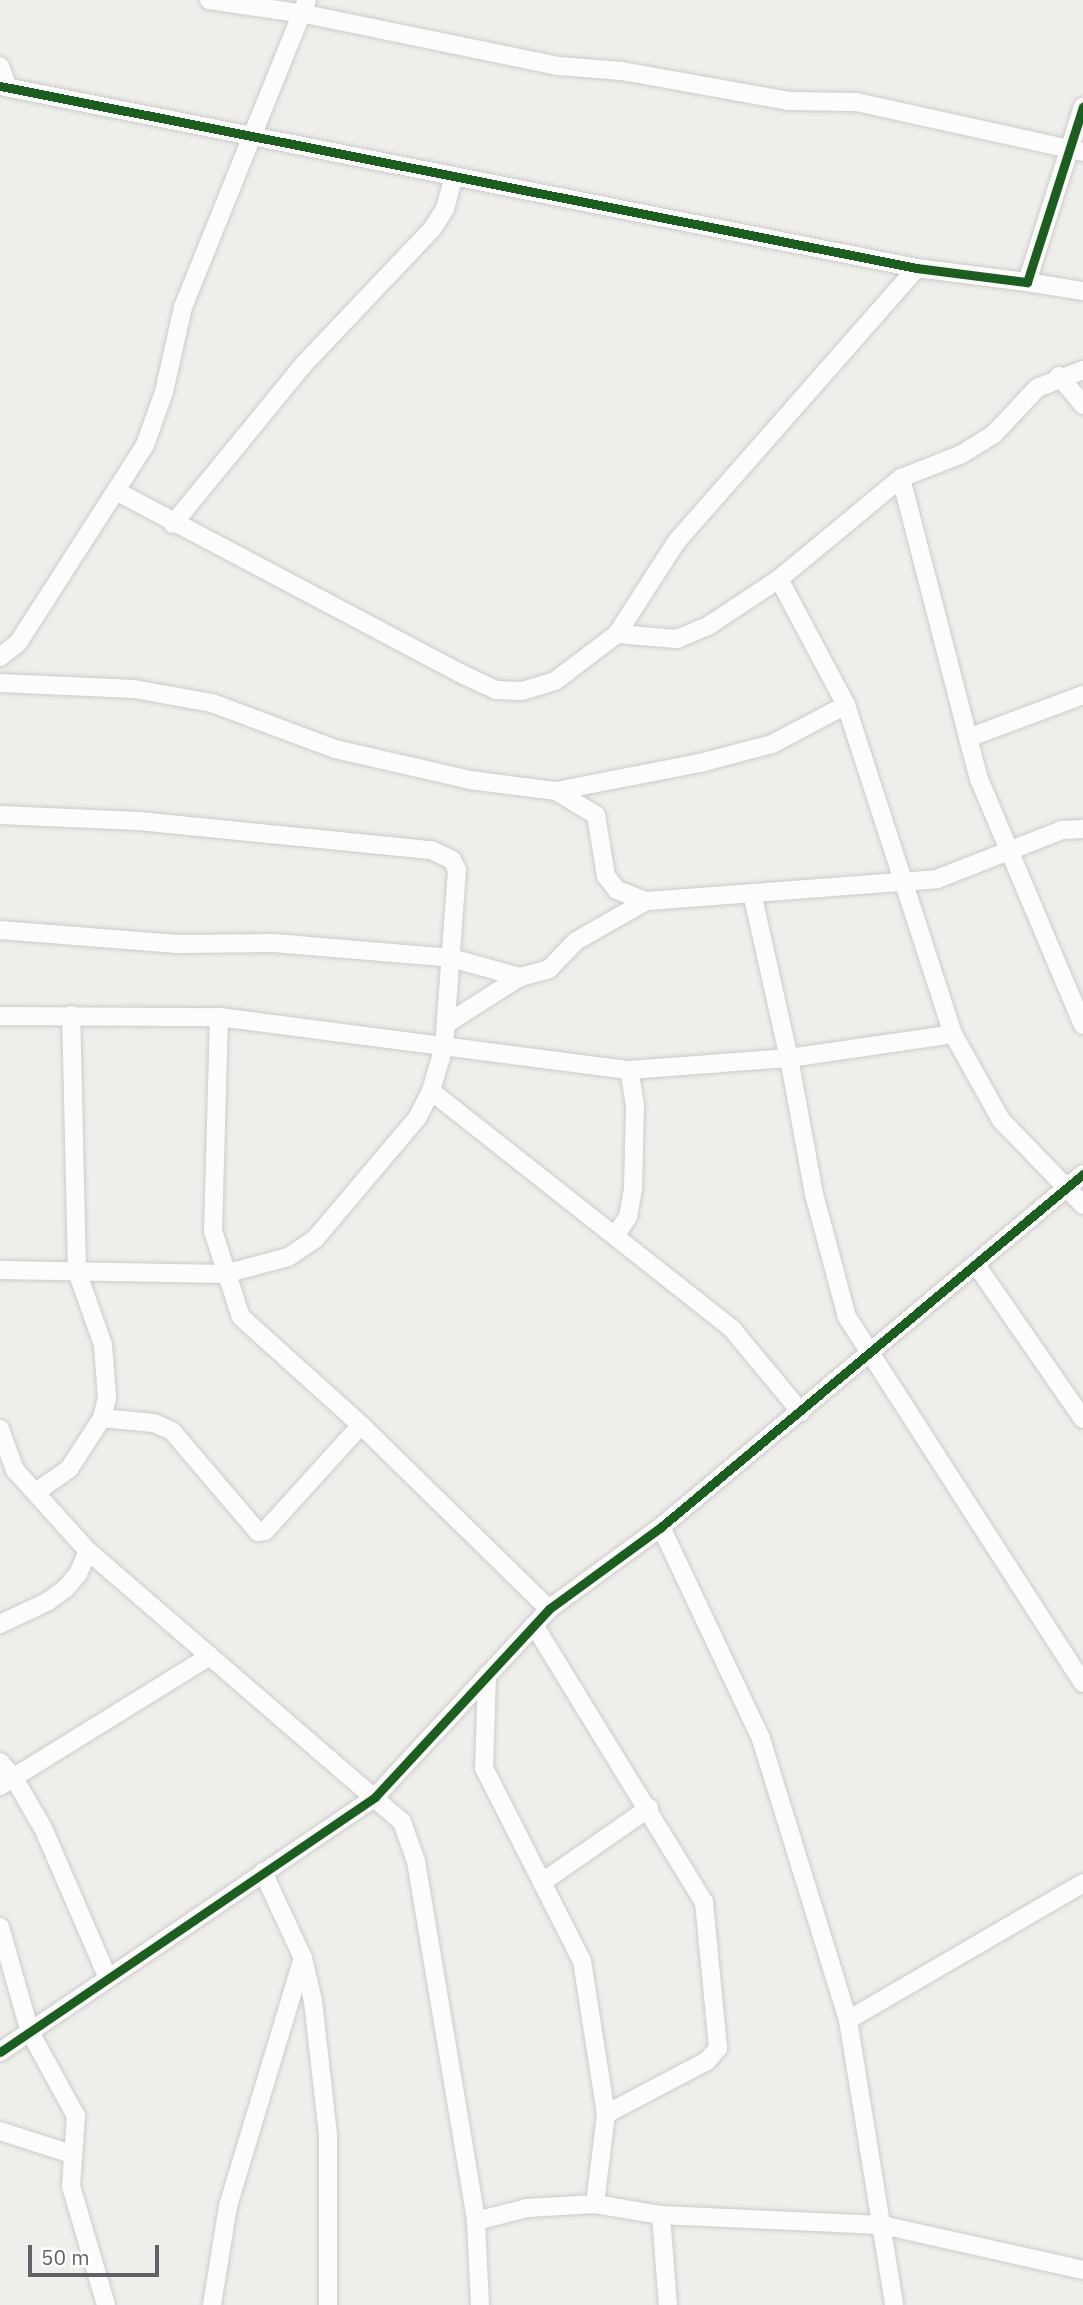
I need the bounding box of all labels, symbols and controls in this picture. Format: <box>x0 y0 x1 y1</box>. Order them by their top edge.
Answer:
scale bar <box>32 2232 163 2276</box>
text: 50 m <box>41 2243 90 2271</box>

